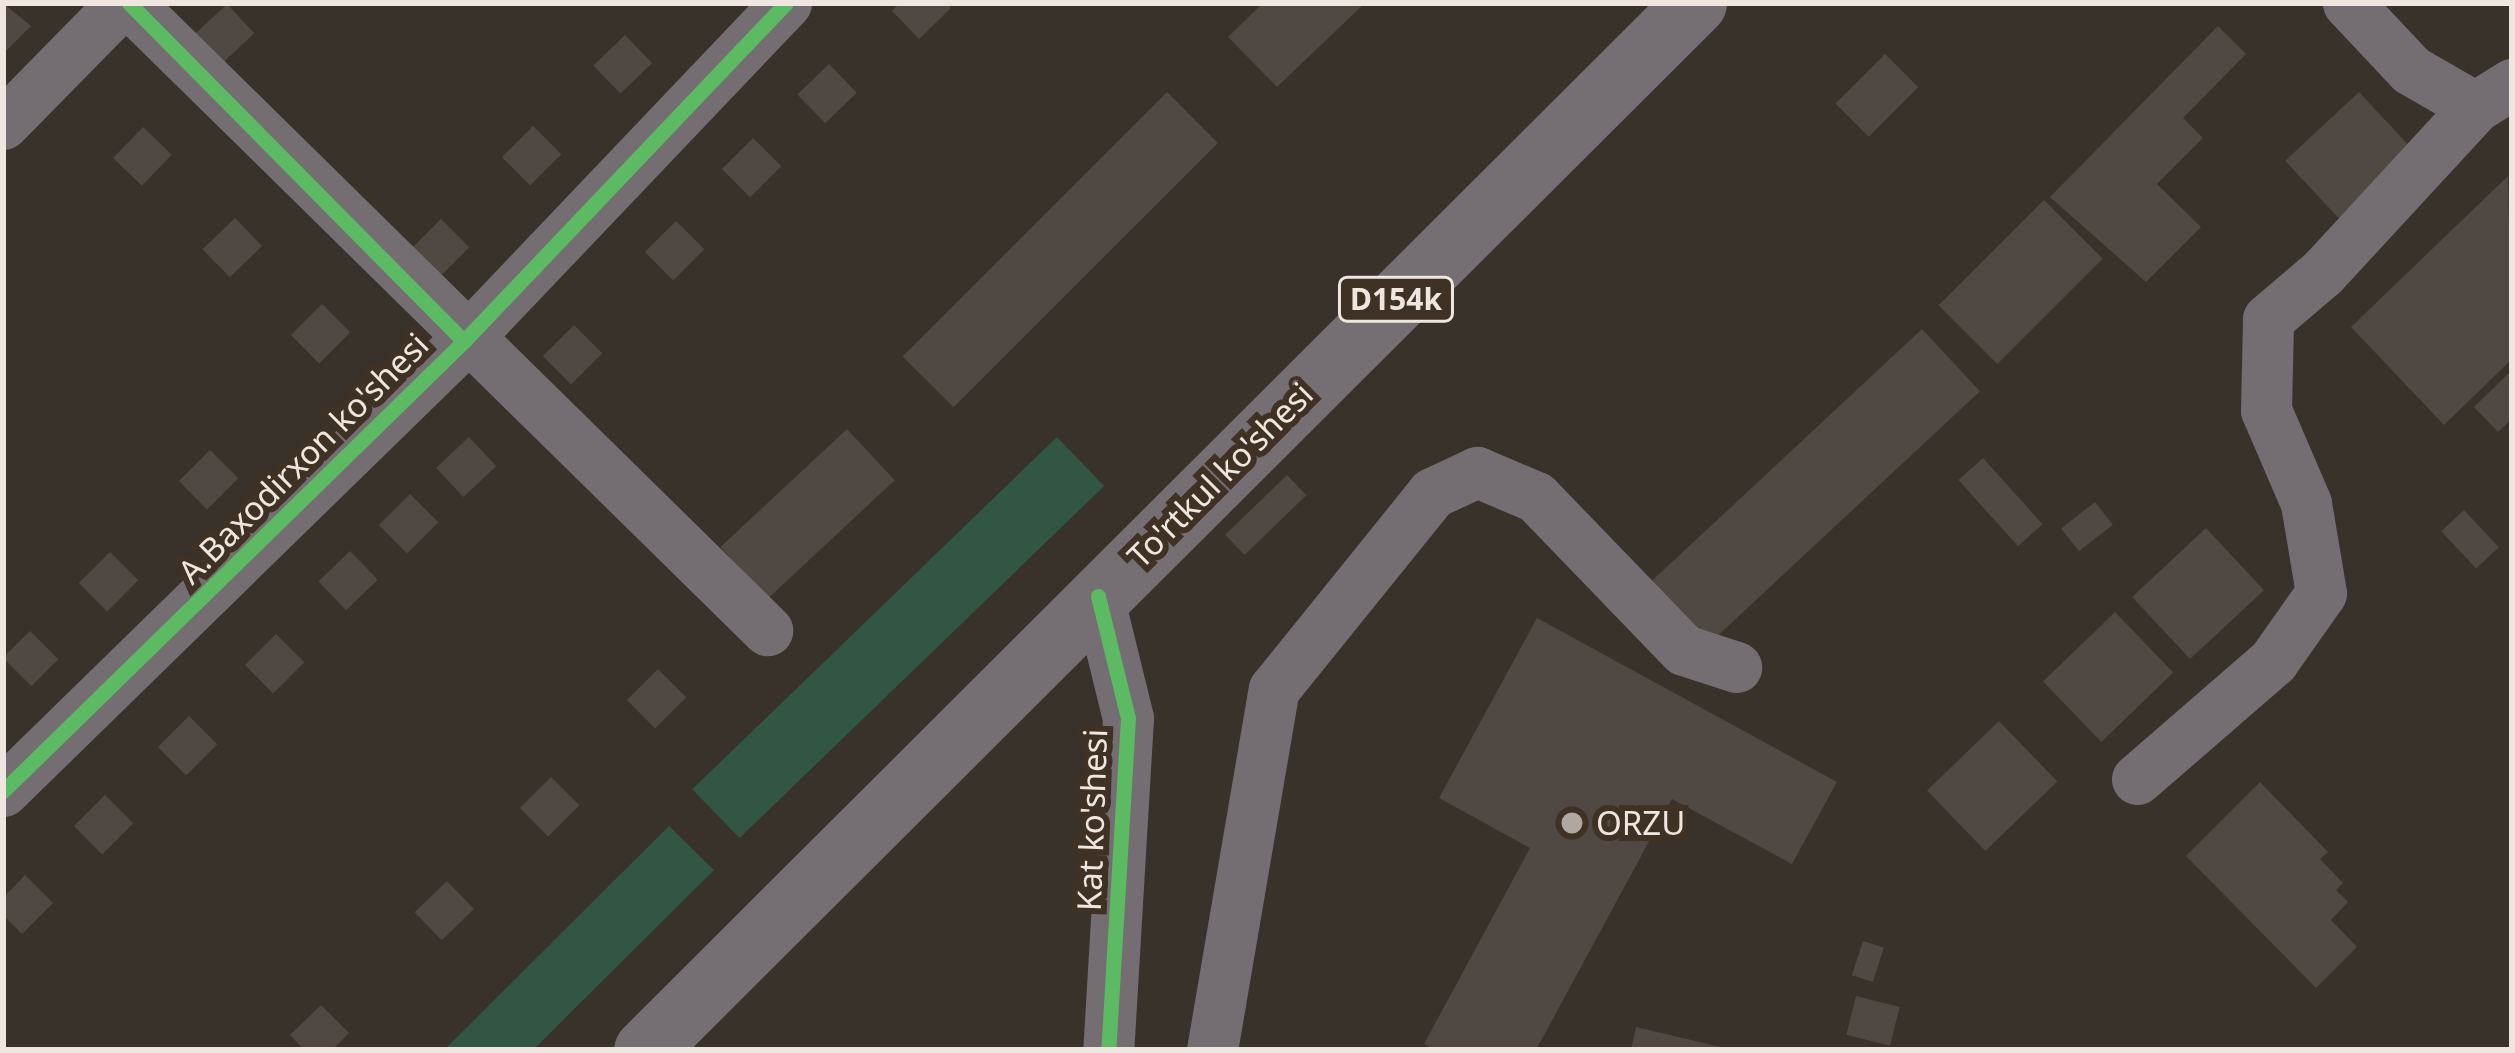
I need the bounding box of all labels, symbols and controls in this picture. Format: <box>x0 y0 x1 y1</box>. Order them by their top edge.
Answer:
road number: D154k <box>1336 275 1456 323</box>
street label: A.Baxodirxon ko'shesi <box>170 325 436 591</box>
street label: To'rtkul ko'shesi <box>1119 374 1321 576</box>
street label: Kat ko'shesi <box>1069 728 1115 912</box>
place label: ORZU <box>1596 803 1685 843</box>
marker: ORZU <box>1559 810 1585 836</box>

